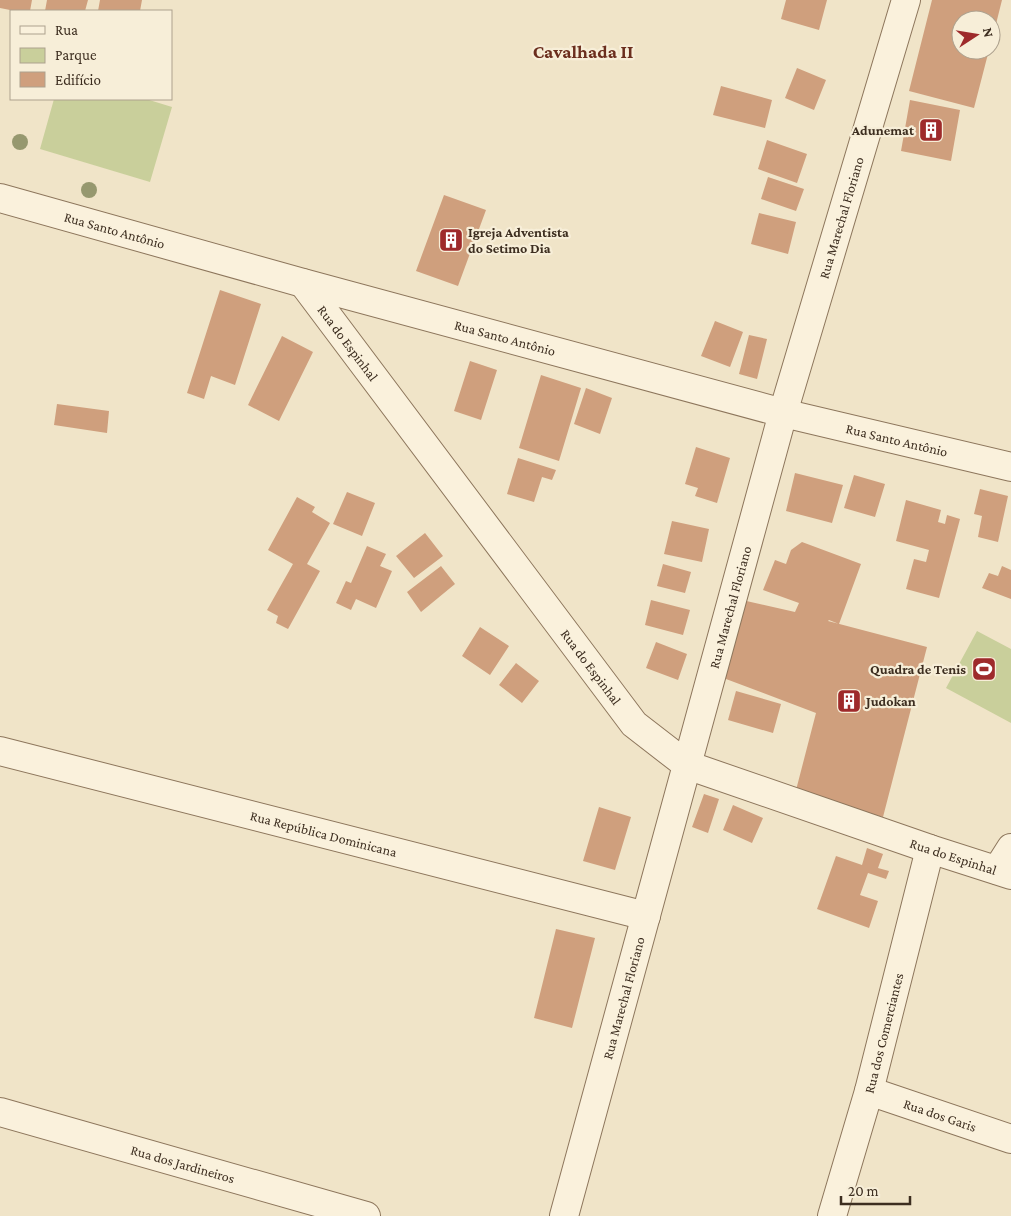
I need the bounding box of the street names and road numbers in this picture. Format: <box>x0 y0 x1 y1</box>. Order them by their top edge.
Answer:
street label: Rua Marechal Floriano <box>815 155 867 281</box>
street label: Rua Santo Antônio <box>62 208 167 252</box>
street label: Rua do Espinhal <box>314 302 382 384</box>
street label: Rua Santo Antônio <box>453 316 557 359</box>
street label: Rua Santo Antônio <box>844 420 949 460</box>
street label: Rua Marechal Floriano <box>706 544 754 670</box>
street label: Rua do Espinhal <box>558 626 625 708</box>
street label: Rua República Dominicana <box>249 807 399 860</box>
street label: Rua do Espinhal <box>908 835 999 878</box>
street label: Rua Marechal Floriano <box>599 935 648 1061</box>
street label: Rua dos Comerciantes <box>861 971 906 1095</box>
street label: Rua dos Garis <box>901 1095 979 1135</box>
street label: Rua dos Jardineiros <box>129 1142 237 1186</box>

